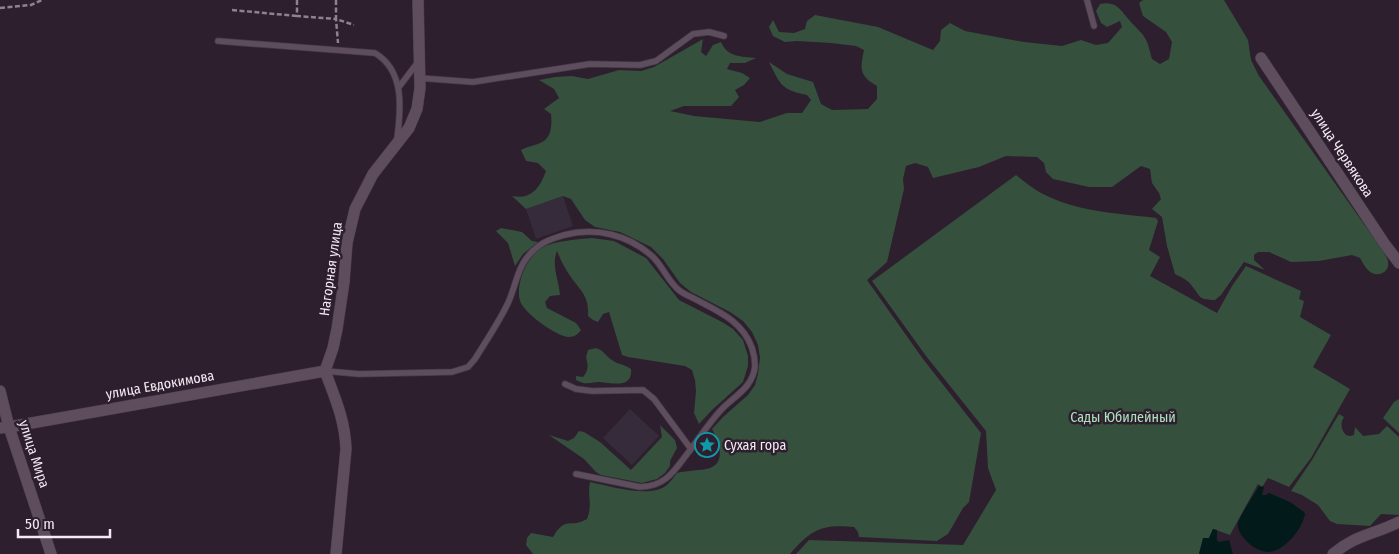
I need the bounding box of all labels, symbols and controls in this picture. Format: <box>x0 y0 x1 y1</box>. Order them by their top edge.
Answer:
street label: улица Червякова <box>1307 106 1377 200</box>
street label: Нагорная улица <box>316 221 346 317</box>
street label: улица Евдокимова <box>104 367 216 403</box>
park label: Сады Юбилейный <box>1070 409 1176 426</box>
street label: улица Мира <box>15 418 53 490</box>
place icon: Сухая гора <box>694 432 720 458</box>
place label: Сухая гора <box>724 437 786 454</box>
scale bar <box>18 506 110 538</box>
text: 50 m <box>25 515 55 533</box>

